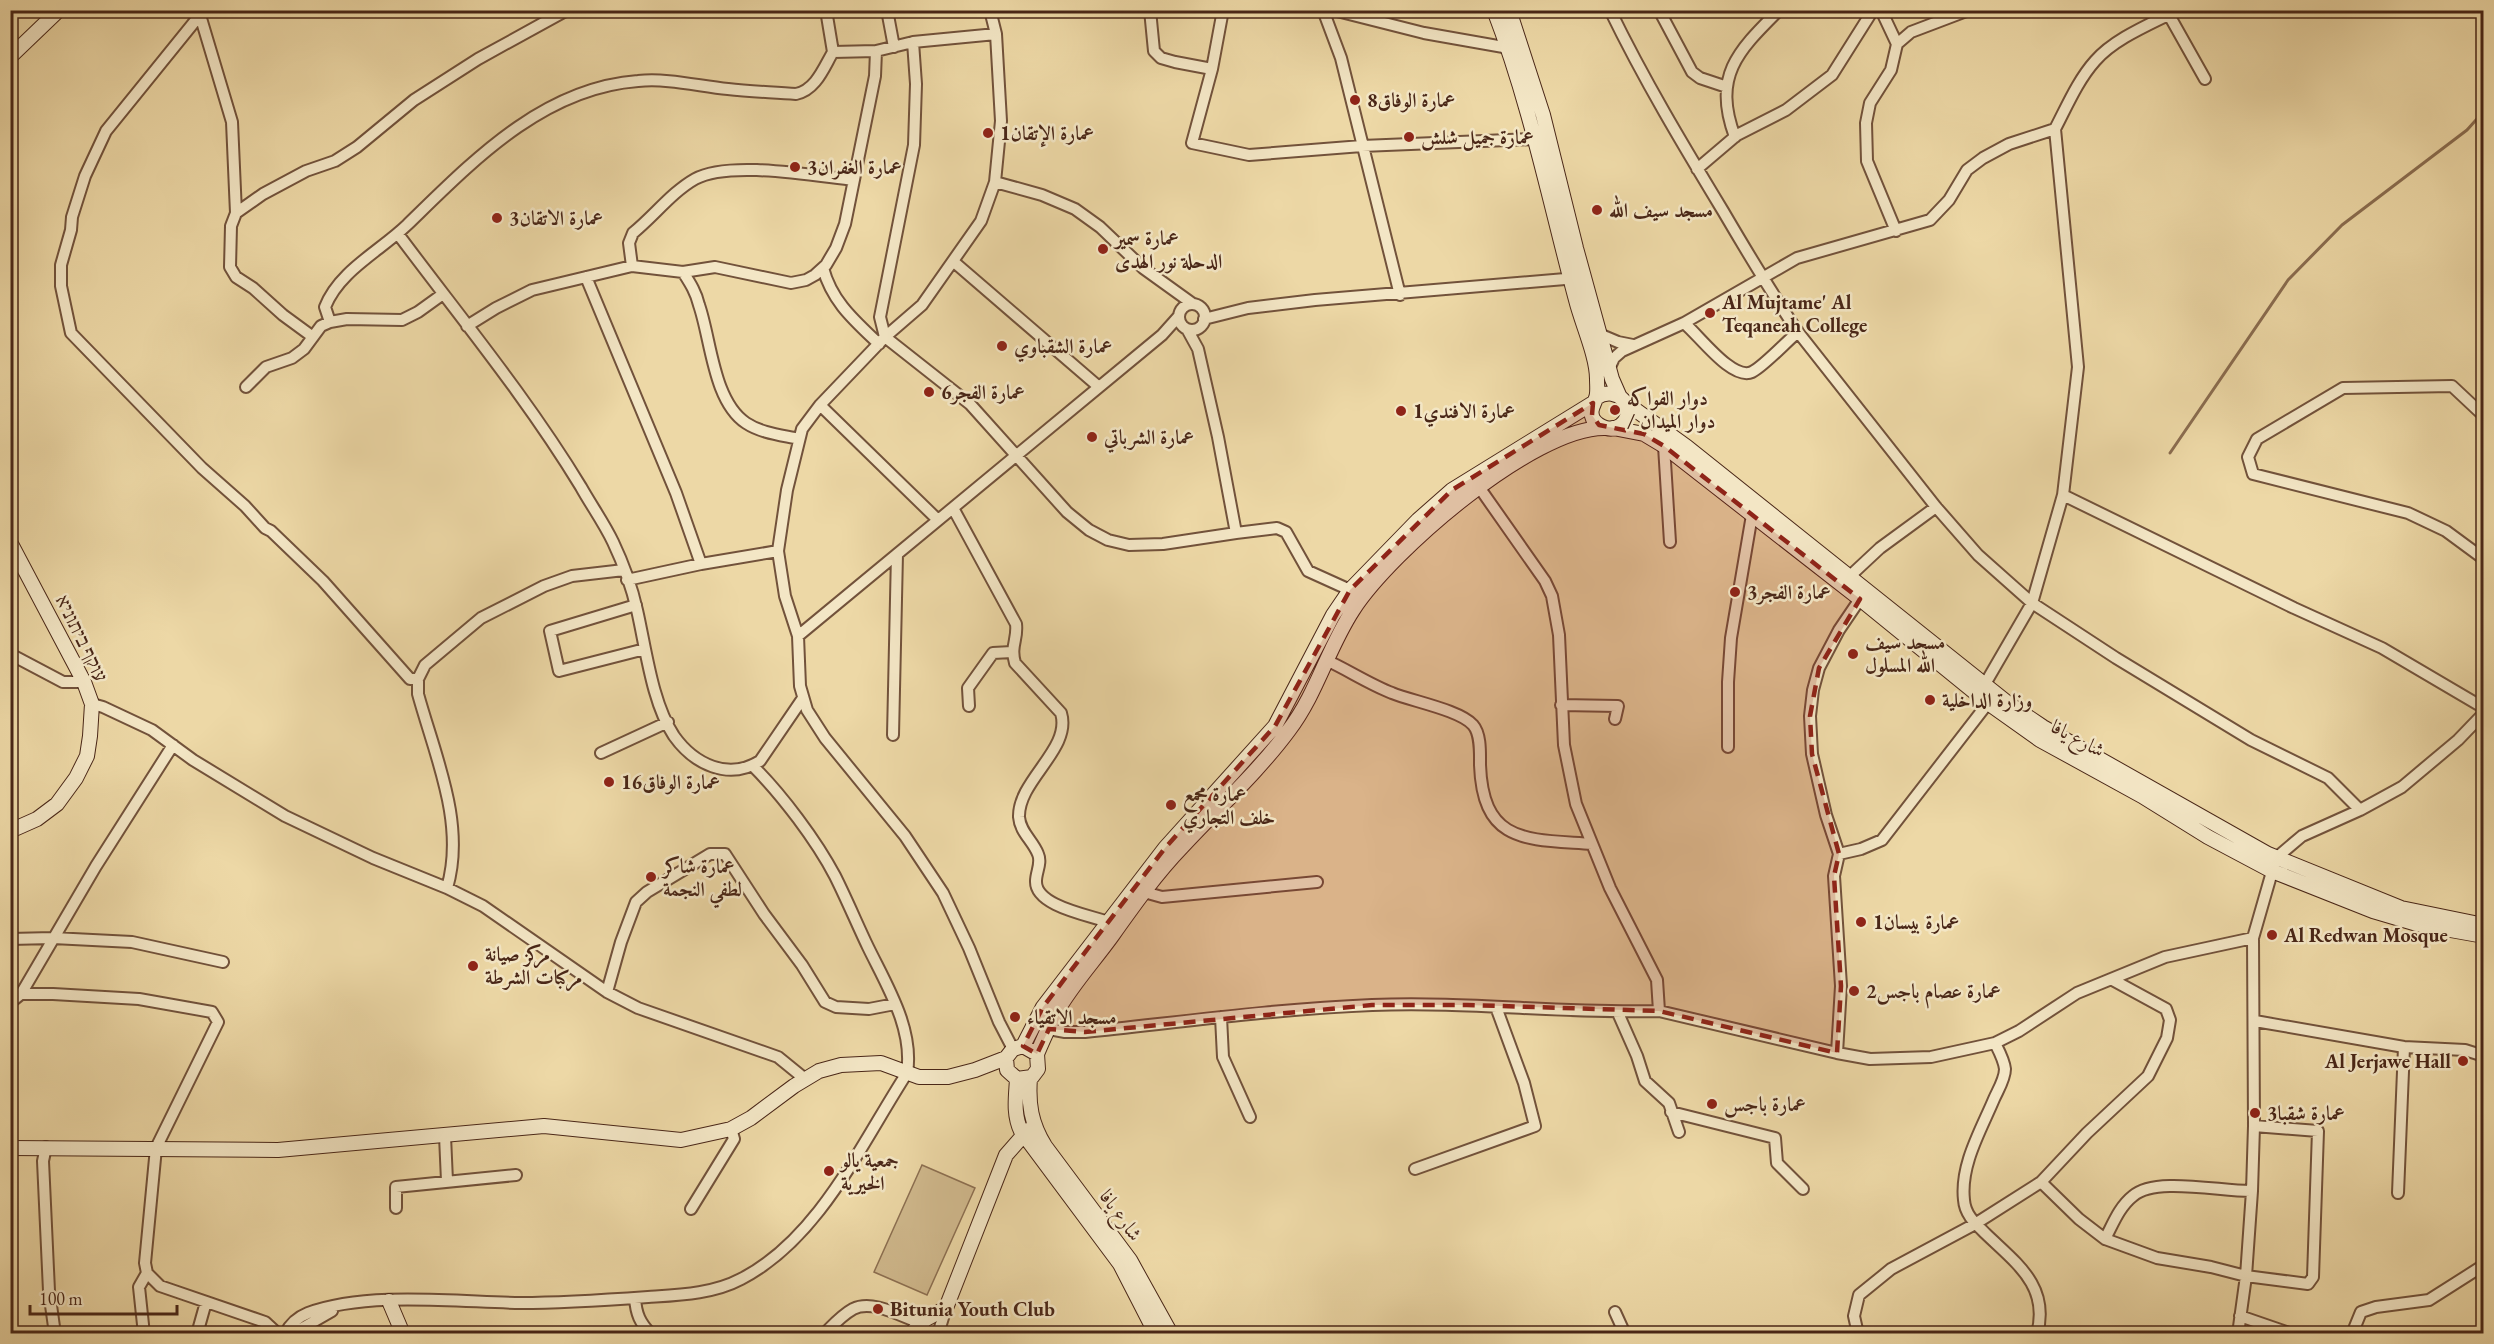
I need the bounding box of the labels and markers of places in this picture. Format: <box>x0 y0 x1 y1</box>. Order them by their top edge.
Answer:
place label: عمارة الوفاق8 <box>1367 87 1456 113</box>
marker: عمارة الوفاق8 <box>1348 93 1362 107</box>
place label: عمارة الإتقان1 <box>1000 120 1094 148</box>
place label: عمارة جميل شلش <box>1421 124 1534 151</box>
marker: عمارة الإتقان1 <box>981 126 995 140</box>
marker: عمارة جميل شلش <box>1402 130 1416 144</box>
place label: عمارة الغفران3 <box>807 154 902 180</box>
marker: عمارة الغفران3 <box>788 160 802 174</box>
place label: مسجد سيف الله <box>1609 194 1713 223</box>
marker: مسجد سيف الله <box>1590 203 1604 217</box>
place label: عمارة الاتقان3 <box>509 205 603 231</box>
marker: عمارة الاتقان3 <box>490 211 504 225</box>
place label: عمارة سمير الدحلة نور الهدى <box>1113 225 1222 274</box>
marker: عمارة سمير الدحلة نور الهدى <box>1096 242 1110 256</box>
place label: Al Mujtame' Al Teqaneah College <box>1721 289 1867 338</box>
marker: Al Mujtame' Al Teqaneah College <box>1703 306 1717 320</box>
place label: عمارة الشقباوي <box>1014 333 1112 363</box>
marker: عمارة الشقباوي <box>995 339 1009 353</box>
place label: عمارة الفجر6 <box>941 379 1025 405</box>
marker: عمارة الفجر6 <box>922 385 936 399</box>
place label: دوار الفواكه / دوار الميدان <box>1627 385 1715 434</box>
place label: عمارة الافندي1 <box>1413 398 1515 428</box>
marker: دوار الفواكه / دوار الميدان <box>1608 403 1622 417</box>
marker: عمارة الافندي1 <box>1394 404 1408 418</box>
place label: عمارة الشرباتي <box>1103 424 1194 453</box>
marker: عمارة الشرباتي <box>1085 430 1099 444</box>
place label: عمارة الفجر3 <box>1747 579 1831 605</box>
marker: عمارة الفجر3 <box>1728 585 1742 599</box>
place label: مسجد سيف الله المسلول <box>1865 629 1945 678</box>
marker: مسجد سيف الله المسلول <box>1846 647 1860 661</box>
place label: وزارة الداخلية <box>1942 687 2032 713</box>
marker: وزارة الداخلية <box>1923 693 1937 707</box>
place label: عمارة الوفاق16 <box>621 769 720 795</box>
marker: عمارة الوفاق16 <box>602 775 616 789</box>
place label: عمارة مجمع خلف التجاري <box>1183 781 1275 834</box>
marker: عمارة مجمع خلف التجاري <box>1164 798 1178 812</box>
place label: عمارة شاكر لطفي النجمة <box>661 853 742 909</box>
marker: عمارة شاكر لطفي النجمة <box>644 870 658 884</box>
place label: عمارة بيسان1 <box>1873 909 1960 935</box>
marker: عمارة بيسان1 <box>1854 915 1868 929</box>
place label: Al Redwan Mosque <box>2283 922 2448 948</box>
marker: Al Redwan Mosque <box>2265 928 2279 942</box>
place label: مركز صيانة مركبات الشرطة <box>485 941 582 992</box>
marker: مركز صيانة مركبات الشرطة <box>466 959 480 973</box>
place label: عمارة عصام باجس2 <box>1866 978 2001 1009</box>
marker: عمارة عصام باجس2 <box>1847 984 1861 998</box>
place label: مسجد الاتقياء <box>1027 1004 1117 1030</box>
marker: مسجد الاتقياء <box>1008 1010 1022 1024</box>
place label: Al Jerjawe Hall <box>2324 1048 2451 1074</box>
marker: Al Jerjawe Hall <box>2456 1054 2470 1068</box>
place label: عمارة باجس <box>1724 1091 1806 1118</box>
marker: عمارة باجس <box>1705 1097 1719 1111</box>
place label: عمارة شقبا3 <box>2267 1100 2345 1126</box>
marker: عمارة شقبا3 <box>2248 1106 2262 1120</box>
place label: جمعية يالو الخيرية <box>839 1147 899 1196</box>
marker: جمعية يالو الخيرية <box>822 1164 836 1178</box>
place label: Bitunia Youth Club <box>890 1296 1055 1322</box>
marker: Bitunia Youth Club <box>871 1302 885 1316</box>

